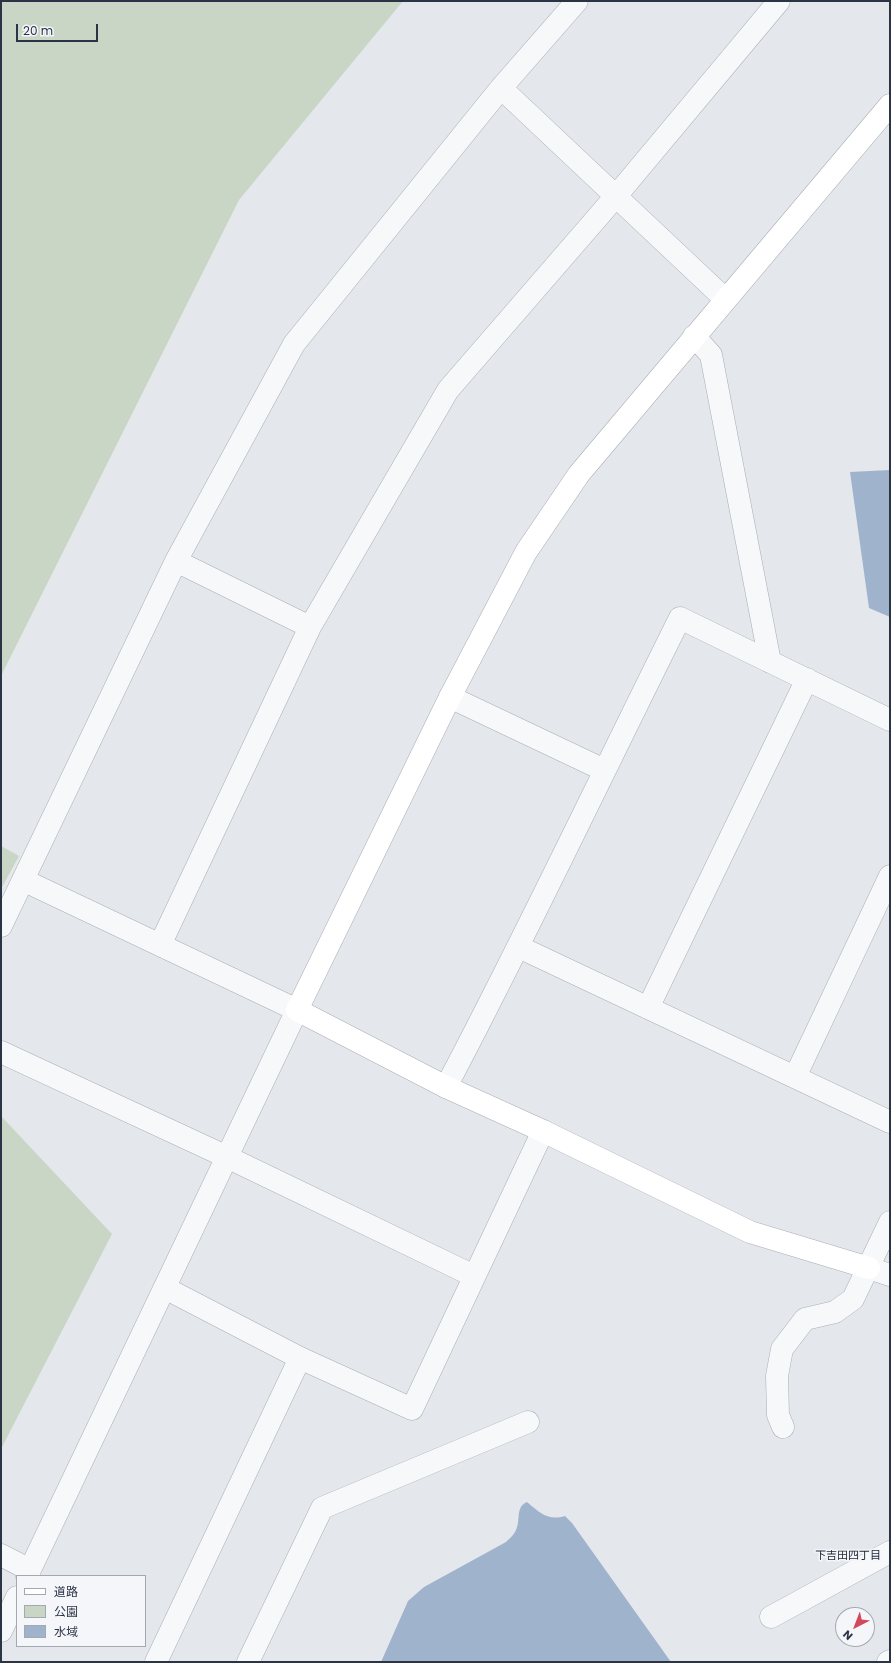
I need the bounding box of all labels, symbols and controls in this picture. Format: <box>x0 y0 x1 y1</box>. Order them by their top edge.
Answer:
scale bar <box>18 16 100 42</box>
text: 20 m <box>23 22 53 39</box>
district label: 下吉田四丁目 <box>815 1549 881 1563</box>
legend <box>16 1575 146 1647</box>
text: 道路 <box>54 1583 78 1600</box>
text: 公園 <box>54 1603 78 1620</box>
north arrow <box>835 1607 875 1647</box>
text: 水域 <box>54 1623 78 1640</box>
text: N <box>839 1626 856 1644</box>

